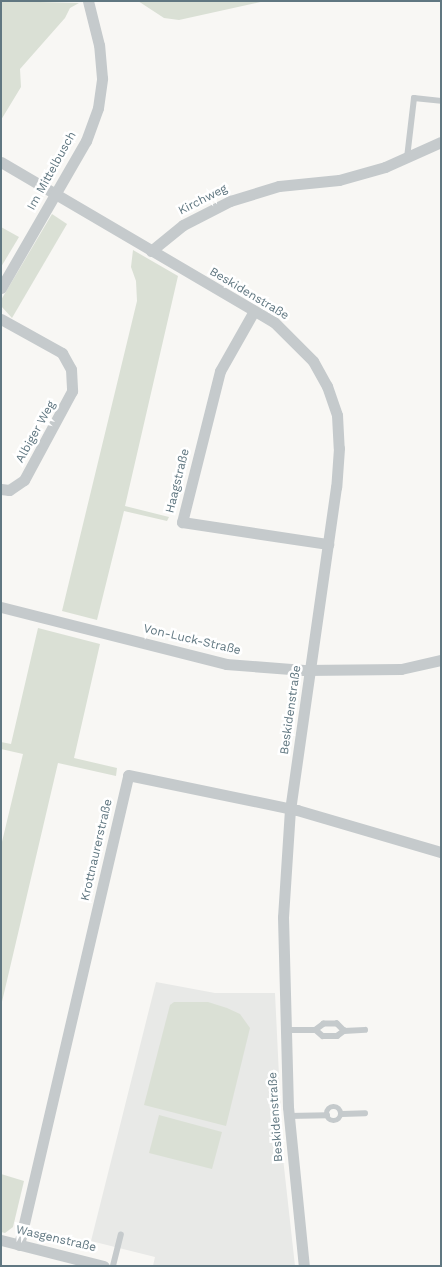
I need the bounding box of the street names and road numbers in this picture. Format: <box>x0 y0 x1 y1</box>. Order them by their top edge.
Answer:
street label: Im Mittelbusch <box>24 129 80 213</box>
street label: Kirchweg <box>176 182 230 218</box>
street label: Beskidenstraße <box>207 265 291 323</box>
street label: Albiger Weg <box>13 398 59 466</box>
street label: Haagstraße <box>163 447 193 515</box>
street label: Von-Luck-Straße <box>142 622 242 658</box>
street label: Beskidenstraße <box>278 664 304 756</box>
street label: Krottnaurerstraße <box>78 798 116 902</box>
street label: Beskidenstraße <box>266 1072 286 1162</box>
street label: Wasgenstraße <box>14 1223 98 1255</box>

